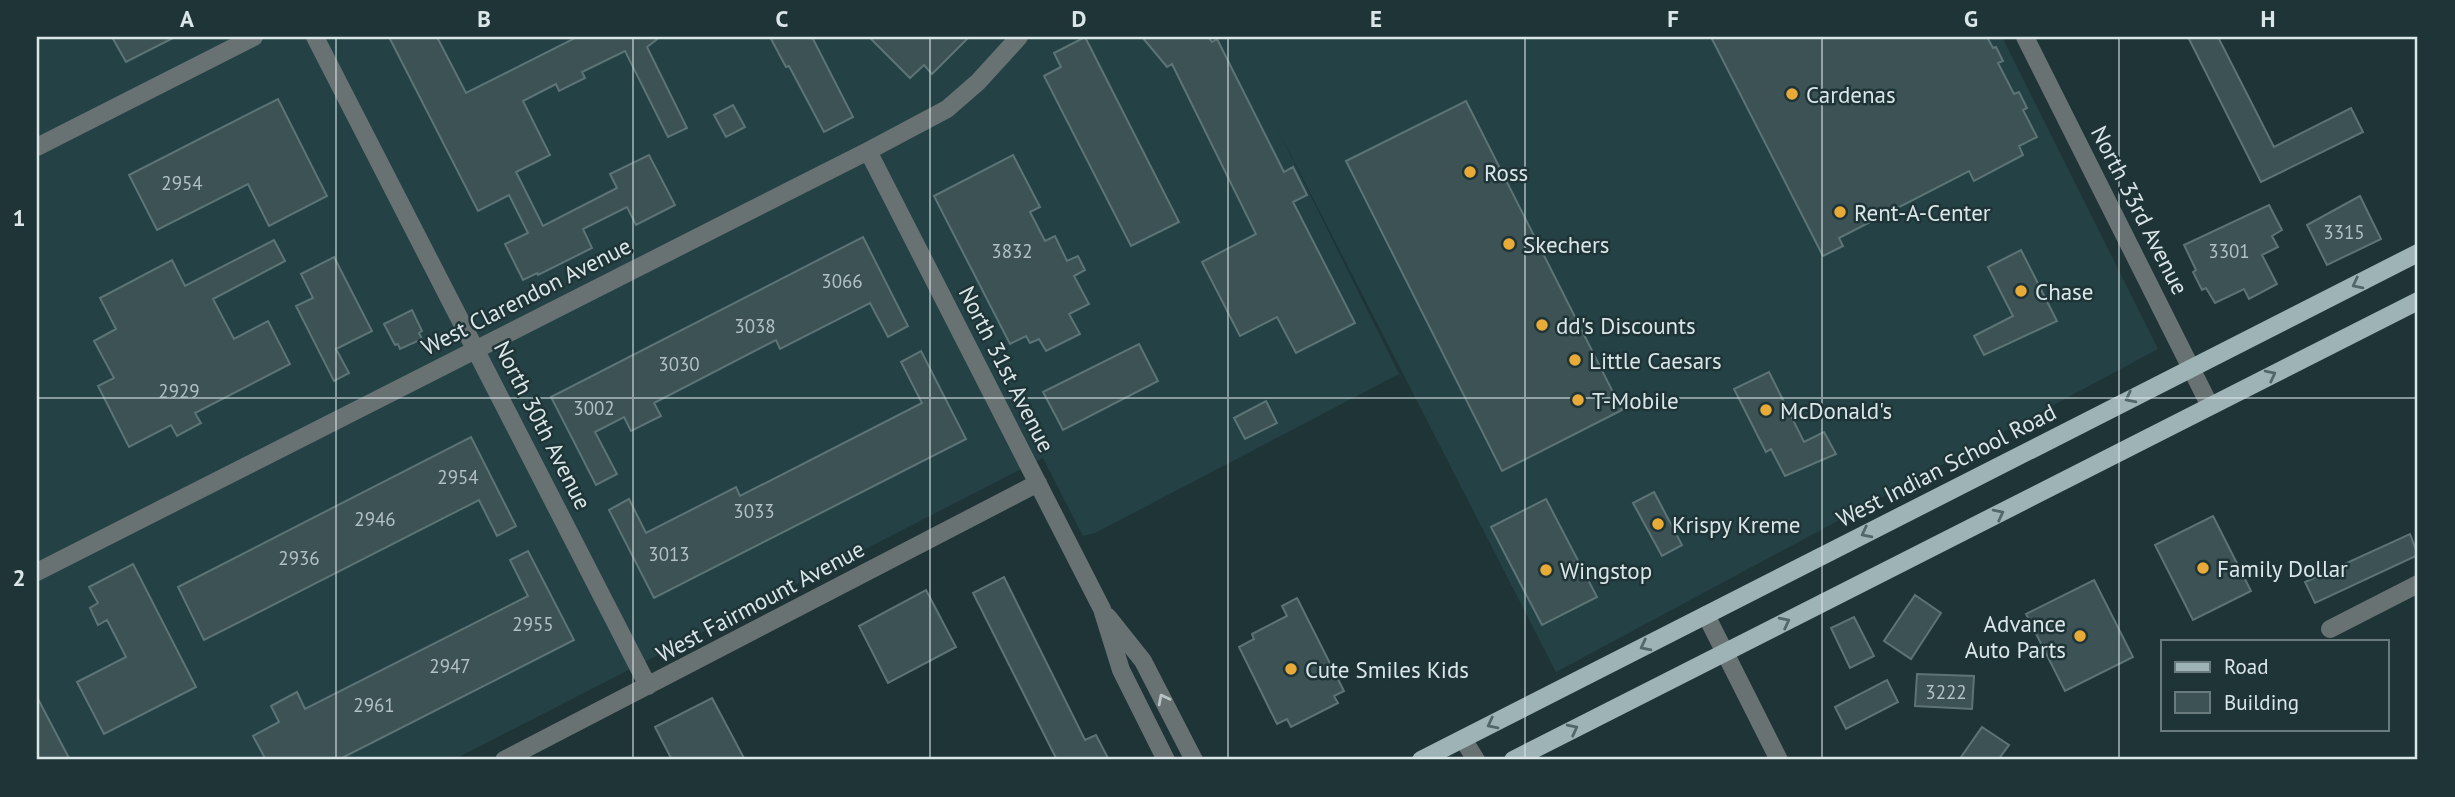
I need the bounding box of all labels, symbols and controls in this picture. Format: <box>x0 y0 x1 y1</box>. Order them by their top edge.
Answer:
text: A <box>180 4 194 33</box>
text: B <box>477 4 491 33</box>
text: C <box>776 4 789 33</box>
text: D <box>1072 4 1086 33</box>
text: E <box>1370 4 1382 33</box>
text: F <box>1667 4 1679 33</box>
text: G <box>1964 4 1978 33</box>
text: H <box>2261 4 2275 33</box>
place label: Cardenas <box>1806 80 1896 109</box>
marker: Cardenas <box>1784 86 1800 102</box>
street label: North 33rd Avenue <box>2085 121 2195 299</box>
place label: Ross <box>1484 158 1528 187</box>
marker: Ross <box>1462 164 1478 180</box>
house number: 2954 <box>161 171 203 195</box>
place label: Rent-A-Center <box>1854 198 1991 227</box>
text: 1 <box>12 203 26 232</box>
marker: Rent-A-Center <box>1832 204 1848 220</box>
house number: 3315 <box>2323 220 2365 244</box>
place label: Skechers <box>1523 230 1610 259</box>
street label: West Clarendon Avenue <box>416 231 636 361</box>
marker: Skechers <box>1501 236 1517 252</box>
house number: 3832 <box>991 239 1033 263</box>
house number: 3301 <box>2208 239 2250 263</box>
house number: 3066 <box>821 269 863 293</box>
one-way arrow <box>2352 275 2364 289</box>
place label: Chase <box>2035 277 2094 306</box>
street label: North 31st Avenue <box>953 281 1061 457</box>
marker: Chase <box>2013 283 2029 299</box>
place label: dd's Discounts <box>1556 311 1696 340</box>
house number: 3038 <box>734 314 776 338</box>
marker: dd's Discounts <box>1534 317 1550 333</box>
street label: North 30th Avenue <box>488 336 598 514</box>
place label: Little Caesars <box>1589 346 1722 375</box>
house number: 3030 <box>658 352 700 376</box>
marker: Little Caesars <box>1567 352 1583 368</box>
one-way arrow <box>2264 369 2276 383</box>
house number: 2929 <box>158 379 200 403</box>
place label: T-Mobile <box>1592 386 1679 415</box>
one-way arrow <box>2125 390 2138 404</box>
marker: T-Mobile <box>1570 392 1586 408</box>
house number: 3002 <box>573 396 615 420</box>
place label: McDonald's <box>1780 396 1892 425</box>
street label: West Indian School Road <box>1831 397 2061 533</box>
marker: McDonald's <box>1758 402 1774 418</box>
house number: 2954 <box>437 465 479 489</box>
house number: 3033 <box>733 499 775 523</box>
house number: 2946 <box>354 507 396 531</box>
one-way arrow <box>1992 508 2004 522</box>
place label: Krispy Kreme <box>1672 510 1801 539</box>
marker: Krispy Kreme <box>1650 516 1666 532</box>
one-way arrow <box>1860 525 1873 539</box>
street label: West Fairmount Avenue <box>651 534 869 668</box>
house number: 3013 <box>648 542 690 566</box>
house number: 2936 <box>278 546 320 570</box>
place label: Family Dollar <box>2217 554 2348 583</box>
place label: Wingstop <box>1560 556 1652 585</box>
marker: Family Dollar <box>2195 560 2211 576</box>
marker: Wingstop <box>1538 562 1554 578</box>
text: 2 <box>12 563 26 592</box>
place label: Advance Auto Parts <box>1965 609 2066 664</box>
house number: 2955 <box>512 612 554 636</box>
one-way arrow <box>1778 616 1790 630</box>
marker: Advance Auto Parts <box>2072 628 2088 644</box>
one-way arrow <box>1640 637 1652 651</box>
legend <box>2161 640 2388 730</box>
text: Road <box>2224 653 2268 680</box>
house number: 2947 <box>429 654 471 678</box>
place label: Cute Smiles Kids <box>1305 655 1469 684</box>
marker: Cute Smiles Kids <box>1283 661 1299 677</box>
house number: 3222 <box>1925 680 1967 704</box>
text: Building <box>2224 689 2299 716</box>
house number: 2961 <box>353 693 395 717</box>
one-way arrow <box>1157 694 1171 707</box>
one-way arrow <box>1487 716 1499 730</box>
one-way arrow <box>1566 724 1578 738</box>

